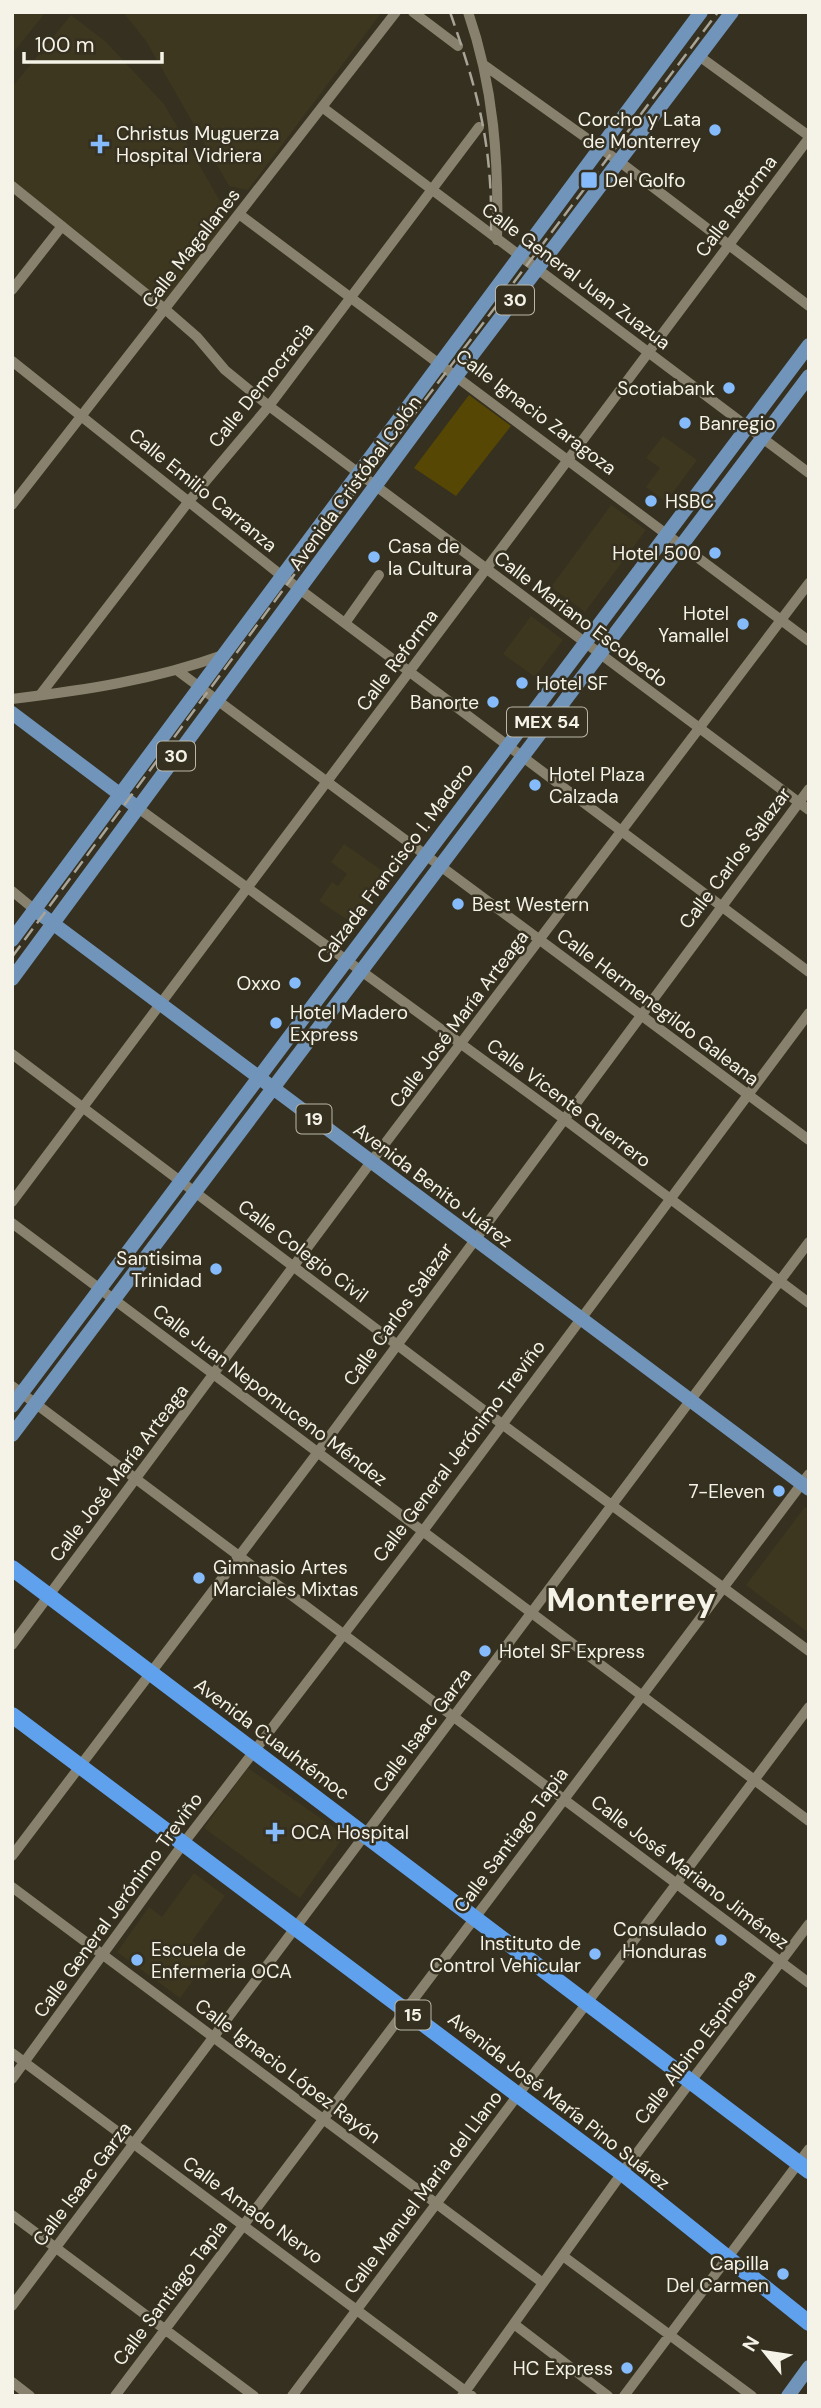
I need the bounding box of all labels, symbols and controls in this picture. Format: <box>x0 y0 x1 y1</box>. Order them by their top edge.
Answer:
scale bar <box>24 21 163 65</box>
text: 100 m <box>35 31 95 59</box>
place label: Corcho y Lata de Monterrey <box>578 107 701 154</box>
place label: Christus Muguerza Hospital Vidriera <box>116 121 279 168</box>
marker: Corcho y Lata de Monterrey <box>707 122 723 138</box>
marker: Christus Muguerza Hospital Vidriera <box>90 134 110 154</box>
street label: Calle Reforma <box>689 150 783 262</box>
place label: Del Golfo <box>605 168 685 193</box>
marker: Del Golfo <box>579 170 599 190</box>
street label: Calle Magallanes <box>136 183 246 313</box>
street label: Calle General Juan Zuazua <box>477 197 675 355</box>
road number: 30 <box>496 286 534 314</box>
street label: Calle Democracia <box>203 317 319 453</box>
street label: Calle Ignacio Zaragoza <box>451 343 621 481</box>
place label: Scotiabank <box>617 376 715 401</box>
marker: Scotiabank <box>721 380 737 396</box>
street label: Avenida Cristóbal Colón <box>283 391 427 575</box>
place label: Banregio <box>699 411 776 436</box>
marker: Banregio <box>677 415 693 431</box>
street label: Calle Emilio Carranza <box>124 422 282 558</box>
place label: HSBC <box>665 489 714 514</box>
marker: HSBC <box>643 493 659 509</box>
place label: Casa de la Cultura <box>388 534 472 581</box>
place label: Hotel 500 <box>612 541 701 566</box>
street label: Calle Mariano Escobedo <box>489 545 673 693</box>
marker: Hotel 500 <box>707 545 723 561</box>
marker: Casa de la Cultura <box>366 549 382 565</box>
place label: Hotel Yamallel <box>658 601 729 648</box>
street label: Calle Reforma <box>350 604 444 716</box>
marker: Hotel Yamallel <box>735 616 751 632</box>
place label: Hotel SF <box>536 671 608 696</box>
marker: Hotel SF <box>514 675 530 691</box>
place label: Banorte <box>410 690 479 715</box>
marker: Banorte <box>485 694 501 710</box>
road number: MEX 54 <box>507 708 587 736</box>
road number: 30 <box>157 742 195 770</box>
street label: Calzada Francisco I. Madero <box>311 758 479 968</box>
place label: Hotel Plaza Calzada <box>549 762 645 809</box>
marker: Hotel Plaza Calzada <box>527 777 543 793</box>
street label: Calle Carlos Salazar <box>673 782 797 934</box>
place label: Best Western <box>472 892 589 917</box>
marker: Best Western <box>450 896 466 912</box>
street label: Calle Hermenegildo Galeana <box>552 923 764 1091</box>
street label: Calle José María Arteaga <box>384 925 534 1113</box>
place label: Oxxo <box>237 971 281 996</box>
marker: Oxxo <box>287 975 303 991</box>
place label: Hotel Madero Express <box>290 1000 408 1047</box>
marker: Hotel Madero Express <box>268 1015 284 1031</box>
street label: Calle Vicente Guerrero <box>482 1033 656 1173</box>
road number: 19 <box>296 1104 332 1134</box>
street label: Avenida Benito Juárez <box>348 1117 518 1253</box>
street label: Calle Colegio Civil <box>233 1194 373 1308</box>
street label: Calle Carlos Salazar <box>338 1237 458 1391</box>
place label: Santisima Trinidad <box>116 1246 202 1293</box>
marker: Santisima Trinidad <box>208 1261 224 1277</box>
street label: Calle Juan Nepomuceno Méndez <box>148 1298 392 1492</box>
street label: Calle General Jerónimo Treviño <box>367 1335 551 1567</box>
street label: Calle José María Arteaga <box>44 1379 194 1567</box>
place label: 7-Eleven <box>689 1479 765 1504</box>
marker: 7-Eleven <box>771 1483 787 1499</box>
place label: Gimnasio Artes Marciales Mixtas <box>213 1555 359 1602</box>
marker: Gimnasio Artes Marciales Mixtas <box>191 1570 207 1586</box>
district label: Monterrey <box>546 1578 716 1621</box>
place label: Hotel SF Express <box>499 1639 645 1664</box>
marker: Hotel SF Express <box>477 1643 493 1659</box>
street label: Calle Isaac Garza <box>367 1663 477 1797</box>
street label: Avenida Cuauhtémoc <box>189 1672 355 1806</box>
street label: Calle Santiago Tapia <box>448 1762 574 1918</box>
street label: Calle General Jerónimo Treviño <box>28 1788 208 2022</box>
street label: Calle José Mariano Jiménez <box>586 1789 794 1955</box>
place label: OCA Hospital <box>291 1820 409 1845</box>
marker: OCA Hospital <box>265 1822 285 1842</box>
place label: Consulado Honduras <box>613 1917 707 1964</box>
place label: Instituto de Control Vehicular <box>429 1931 581 1978</box>
marker: Consulado Honduras <box>713 1932 729 1948</box>
place label: Escuela de Enfermeria OCA <box>151 1937 292 1984</box>
marker: Instituto de Control Vehicular <box>587 1946 603 1962</box>
marker: Escuela de Enfermeria OCA <box>129 1952 145 1968</box>
street label: Calle Albino Espinosa <box>629 1965 761 2129</box>
street label: Calle Ignacio López Rayón <box>190 1993 386 2149</box>
road number: 15 <box>396 2000 430 2029</box>
street label: Avenida José María Pino Suárez <box>443 2006 675 2196</box>
street label: Calle Manuel Maria del Llano <box>338 2085 508 2299</box>
street label: Calle Isaac Garza <box>27 2117 137 2251</box>
street label: Calle Amado Nervo <box>178 2150 328 2270</box>
street label: Calle Santiago Tapia <box>107 2215 233 2371</box>
place label: Capilla Del Carmen <box>666 2251 769 2298</box>
marker: Capilla Del Carmen <box>775 2266 791 2282</box>
north arrow <box>730 2317 800 2387</box>
text: N <box>736 2331 765 2356</box>
place label: HC Express <box>513 2356 613 2381</box>
marker: HC Express <box>619 2360 635 2376</box>

